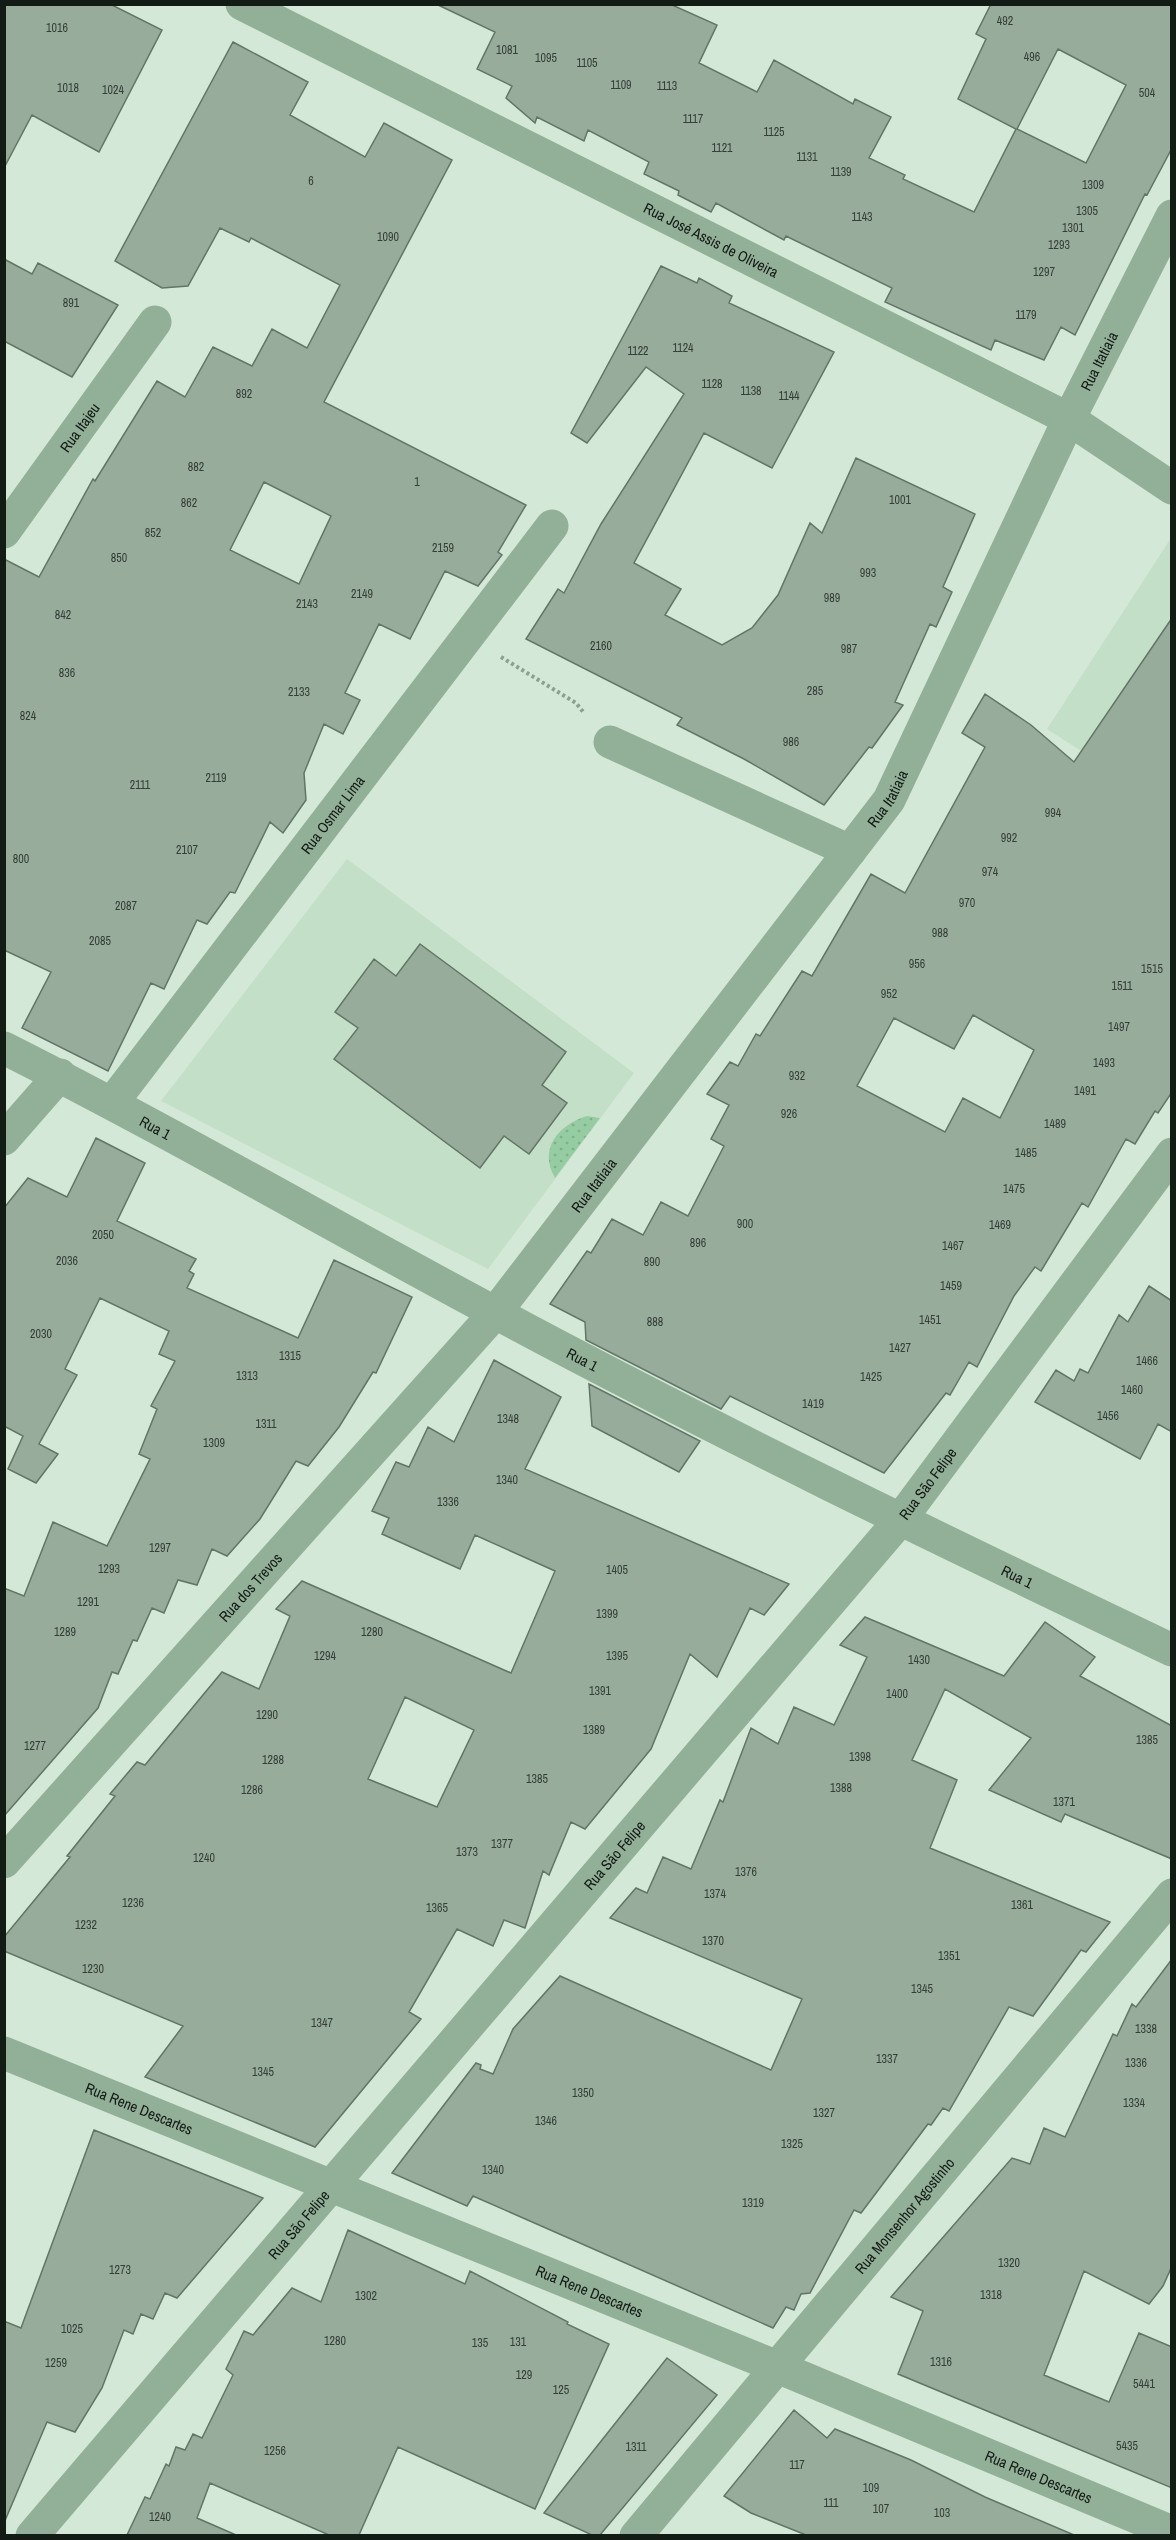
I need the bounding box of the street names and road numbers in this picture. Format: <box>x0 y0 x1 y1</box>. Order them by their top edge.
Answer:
street label: Rua José Assis de Oliveira <box>640 197 782 282</box>
street label: Rua Itatiaia <box>1075 328 1122 394</box>
street label: Rua Itajeu <box>54 398 104 456</box>
street label: Rua Itatiaia <box>862 766 912 831</box>
street label: Rua Osmar Lima <box>295 771 369 858</box>
street label: Rua 1 <box>136 1110 175 1144</box>
street label: Rua Itatiaia <box>566 1153 621 1217</box>
street label: Rua 1 <box>563 1342 602 1376</box>
street label: Rua São Felipe <box>894 1443 961 1524</box>
street label: Rua dos Trevos <box>213 1548 287 1626</box>
street label: Rua 1 <box>998 1560 1037 1593</box>
street label: Rua São Felipe <box>578 1816 650 1894</box>
street label: Rua Rene Descartes <box>82 2077 196 2139</box>
street label: Rua Monsenhor Agostinho <box>849 2153 959 2278</box>
street label: Rua São Felipe <box>263 2185 334 2263</box>
street label: Rua Rene Descartes <box>533 2260 646 2322</box>
street label: Rua Rene Descartes <box>982 2445 1096 2508</box>

